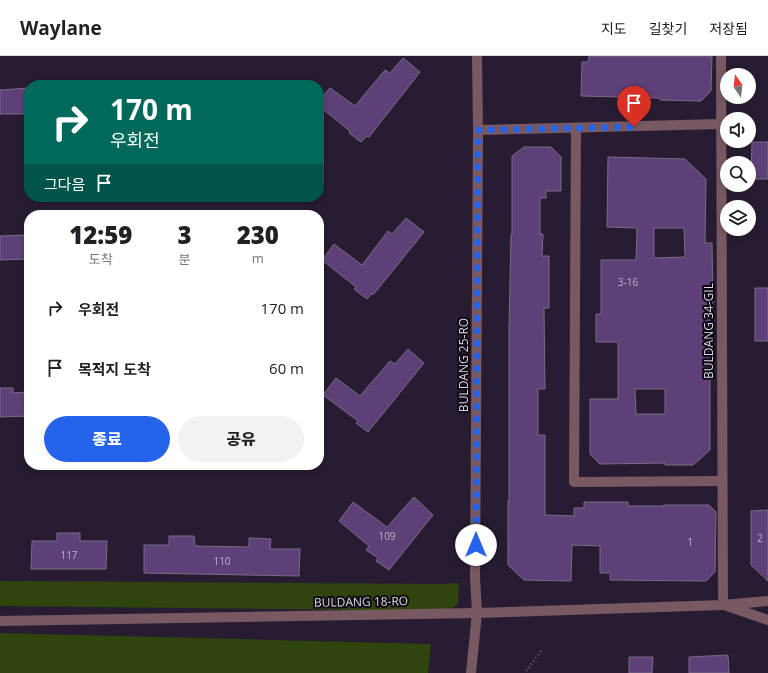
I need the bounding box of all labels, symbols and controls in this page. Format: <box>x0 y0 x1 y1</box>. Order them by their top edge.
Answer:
text: Waylane <box>20 15 102 41</box>
text: 지도 <box>601 19 627 38</box>
text: 길찾기 <box>649 19 687 38</box>
text: 저장됨 <box>709 19 748 38</box>
north arrow <box>720 68 756 104</box>
map controls <box>720 68 756 236</box>
pin <box>617 86 651 127</box>
text: 170 m <box>110 90 193 128</box>
icon: arrive <box>623 92 645 114</box>
icon: right <box>44 96 96 148</box>
button: sound <box>720 112 756 148</box>
text: 우회전 <box>110 128 160 152</box>
button: search <box>720 156 756 192</box>
icon: arrive <box>93 172 115 194</box>
text: 그다음 <box>44 174 85 194</box>
button: layers <box>720 200 756 236</box>
text: 12:59 <box>69 218 132 251</box>
text: 3 <box>177 218 192 251</box>
text: 230 <box>237 218 279 251</box>
text: m <box>252 249 264 267</box>
text: 도착 <box>89 250 113 268</box>
text: 분 <box>179 250 190 268</box>
house number: 3-16 <box>618 275 638 289</box>
street label: BULDANG 34-GIL <box>700 283 717 379</box>
icon: right <box>44 297 66 319</box>
text: 170 m <box>260 298 304 318</box>
text: 우회전 <box>78 299 119 319</box>
street label: BULDANG 25-RO <box>455 318 472 412</box>
icon: arrive <box>44 357 66 379</box>
text: 60 m <box>269 358 304 378</box>
text: 목적지 도착 <box>78 359 151 379</box>
button: 종료 <box>44 416 170 462</box>
button: 공유 <box>178 416 304 462</box>
position arrow <box>455 524 497 566</box>
house number: 109 <box>378 529 396 543</box>
house number: 2 <box>757 531 763 545</box>
house number: 1 <box>687 535 693 549</box>
house number: 117 <box>60 548 78 562</box>
house number: 110 <box>213 554 231 568</box>
street label: BULDANG 18-RO <box>314 592 408 611</box>

